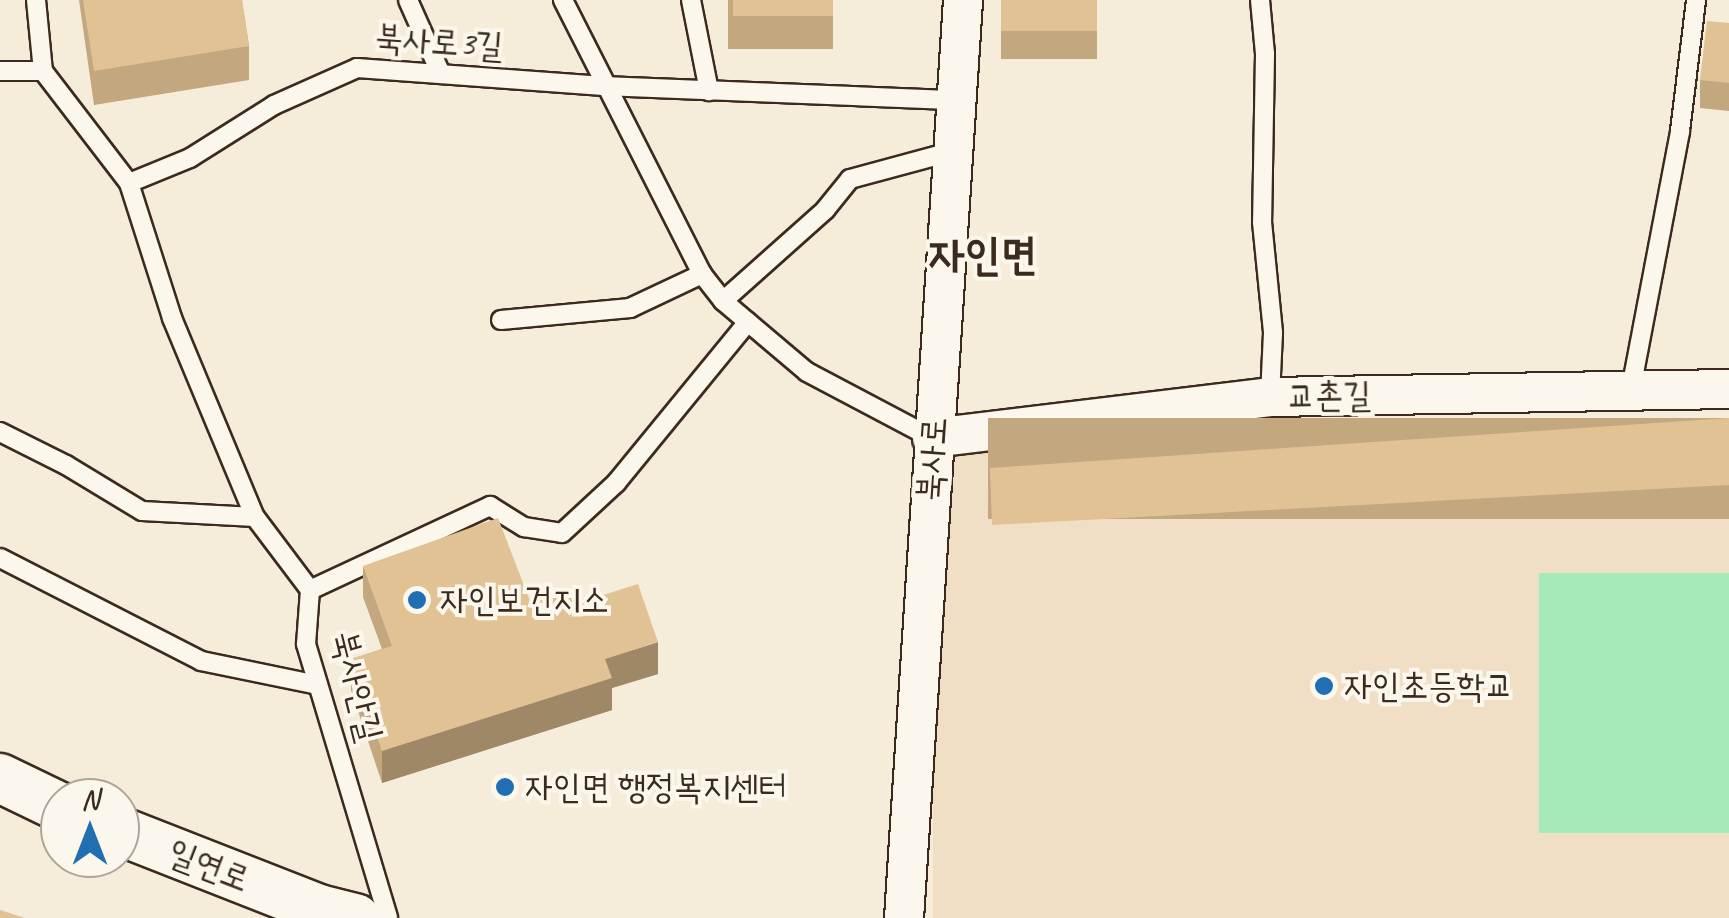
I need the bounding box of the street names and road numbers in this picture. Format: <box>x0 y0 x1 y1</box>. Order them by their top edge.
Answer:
street label: 북사로3길 <box>373 17 505 67</box>
street label: 교촌길 <box>1286 374 1372 418</box>
street label: 북사로 <box>908 415 956 503</box>
street label: 북사안길 <box>323 626 391 746</box>
street label: 일연로 <box>162 831 256 901</box>

